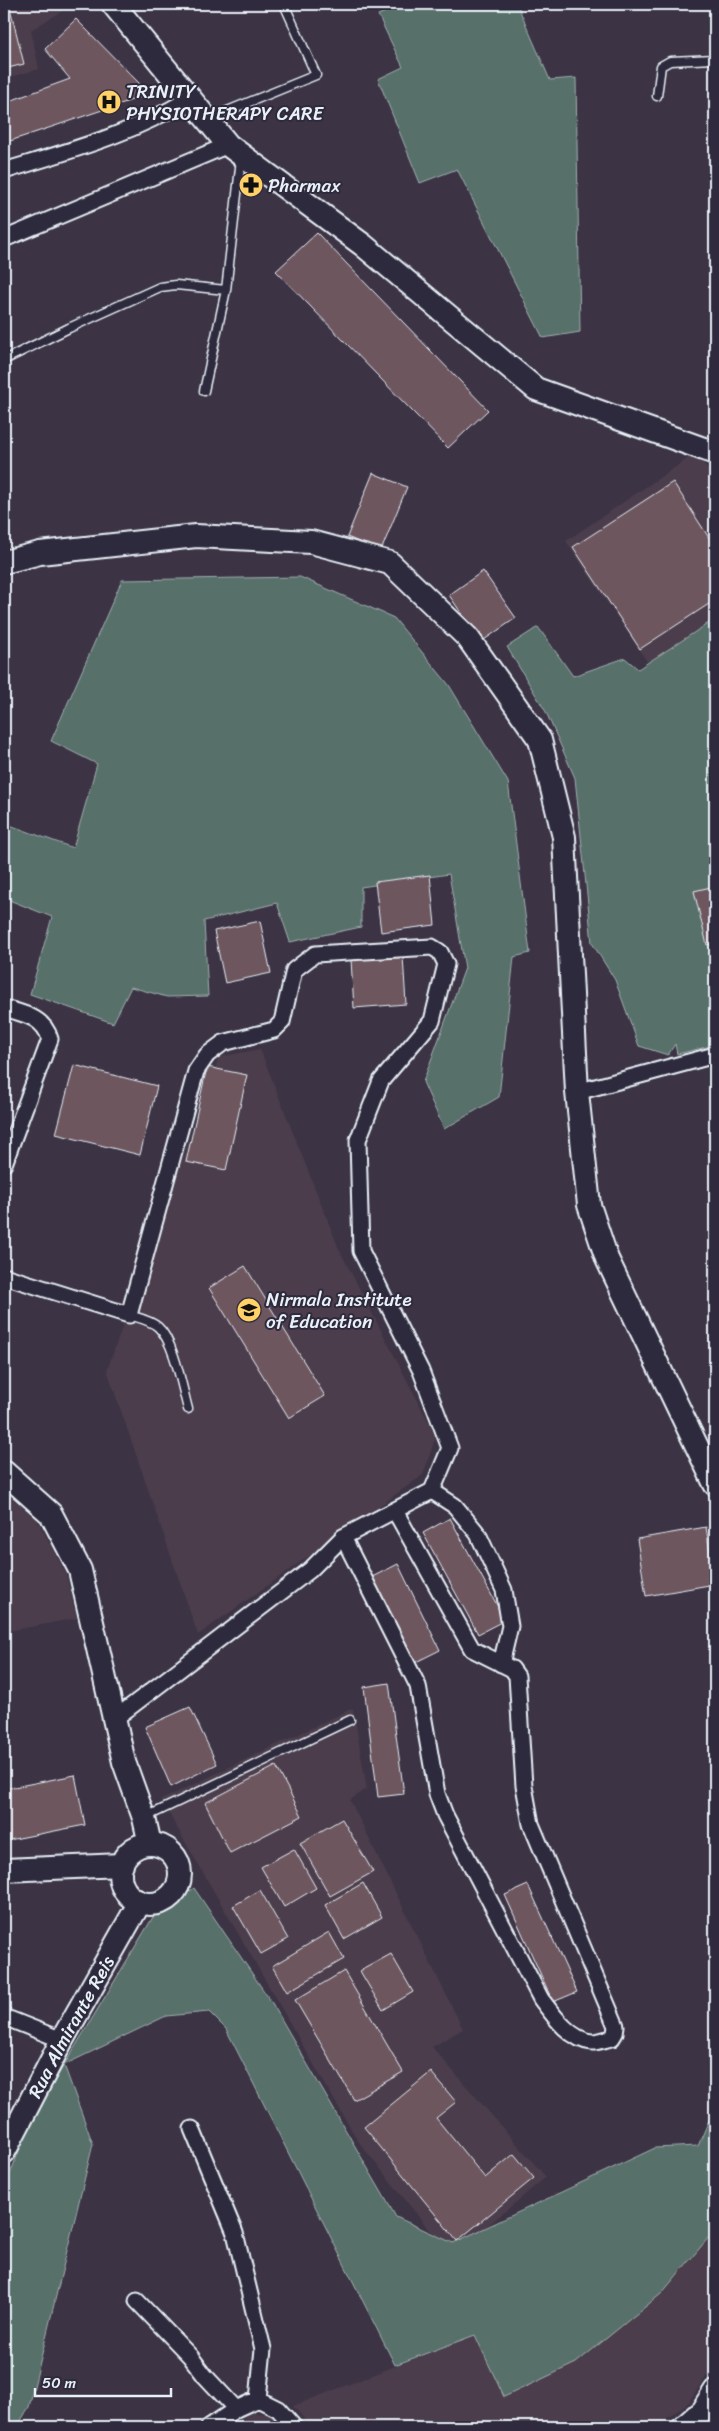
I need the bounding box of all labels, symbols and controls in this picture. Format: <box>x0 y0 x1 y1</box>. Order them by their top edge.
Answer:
place label: TRINITY PHYSIOTHERAPY CARE <box>126 75 324 130</box>
hospital icon: TRINITY PHYSIOTHERAPY CARE <box>96 89 122 115</box>
place label: Pharmax <box>268 169 341 202</box>
pharmacy icon: Pharmax <box>238 172 264 198</box>
place label: Nirmala Institute of Education <box>266 1283 412 1338</box>
school or university icon: Nirmala Institute of Education <box>236 1297 262 1323</box>
street label: Rua Almirante Reis <box>19 1949 124 2104</box>
scale bar <box>35 2366 171 2398</box>
text: 50 m <box>42 2370 77 2396</box>

